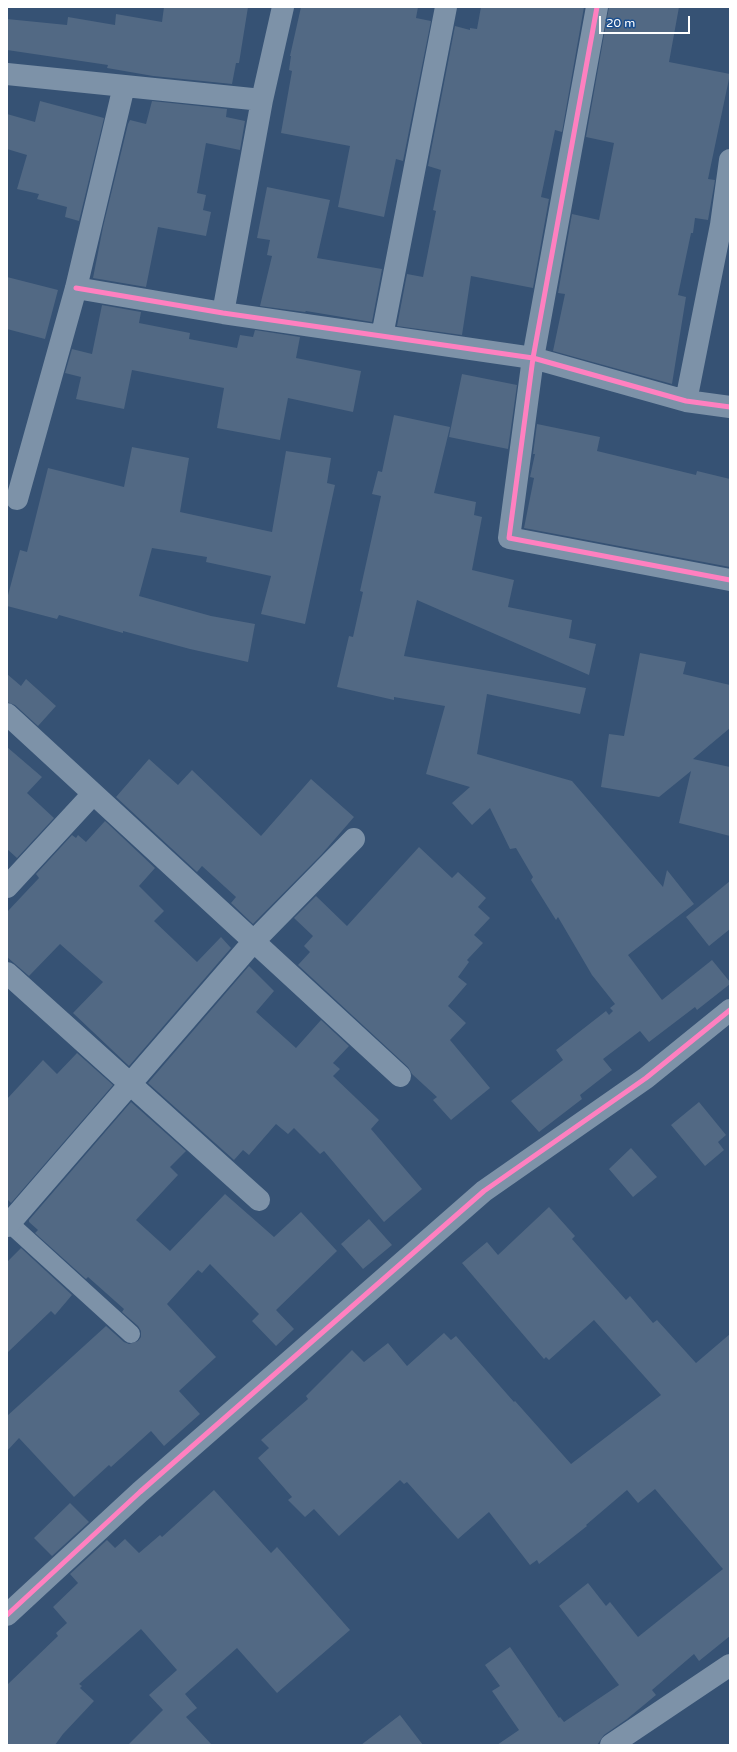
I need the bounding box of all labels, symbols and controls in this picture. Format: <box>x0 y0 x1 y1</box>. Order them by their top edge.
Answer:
scale bar <box>601 8 692 34</box>
text: 20 m <box>606 16 635 30</box>

